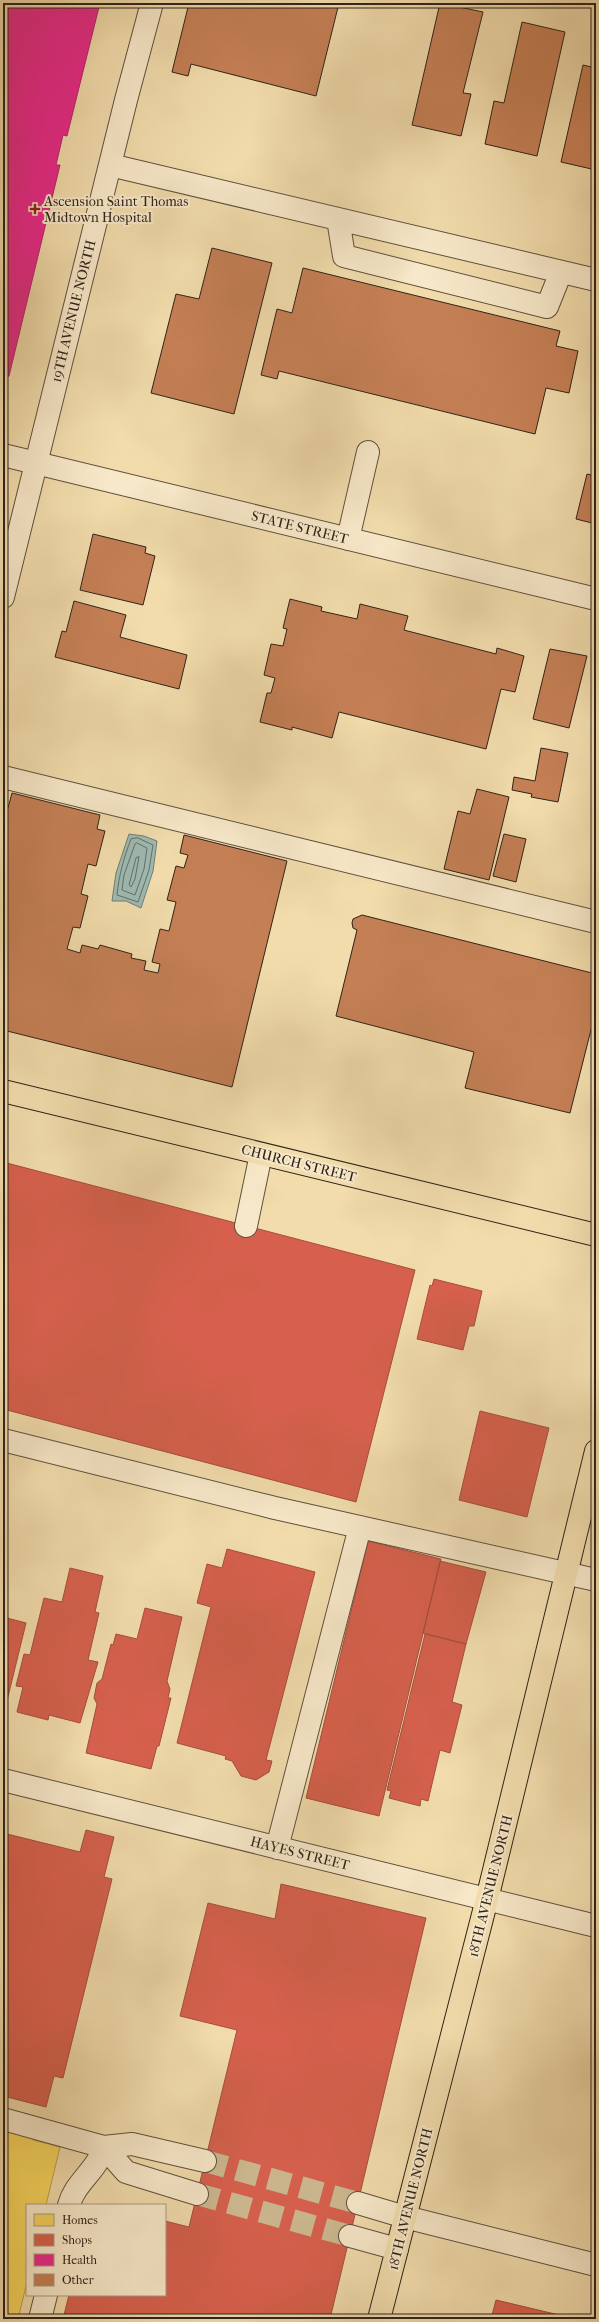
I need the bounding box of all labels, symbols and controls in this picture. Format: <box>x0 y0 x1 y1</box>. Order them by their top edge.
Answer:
place label: Ascension Saint Thomas Midtown Hospital <box>43 193 189 226</box>
marker: Ascension Saint Thomas Midtown Hospital <box>29 203 41 215</box>
street label: 19TH AVENUE NORTH <box>48 238 99 384</box>
street label: STATE STREET <box>250 507 351 548</box>
street label: CHURCH STREET <box>240 1141 359 1186</box>
street label: 18TH AVENUE NORTH <box>465 1813 516 1959</box>
street label: HAYES STREET <box>249 1833 352 1874</box>
street label: 18TH AVENUE NORTH <box>385 2126 436 2272</box>
legend <box>26 2204 166 2296</box>
text: Homes <box>62 2213 98 2227</box>
text: Shops <box>62 2233 92 2247</box>
text: Health <box>62 2253 97 2267</box>
text: Other <box>62 2273 94 2287</box>

